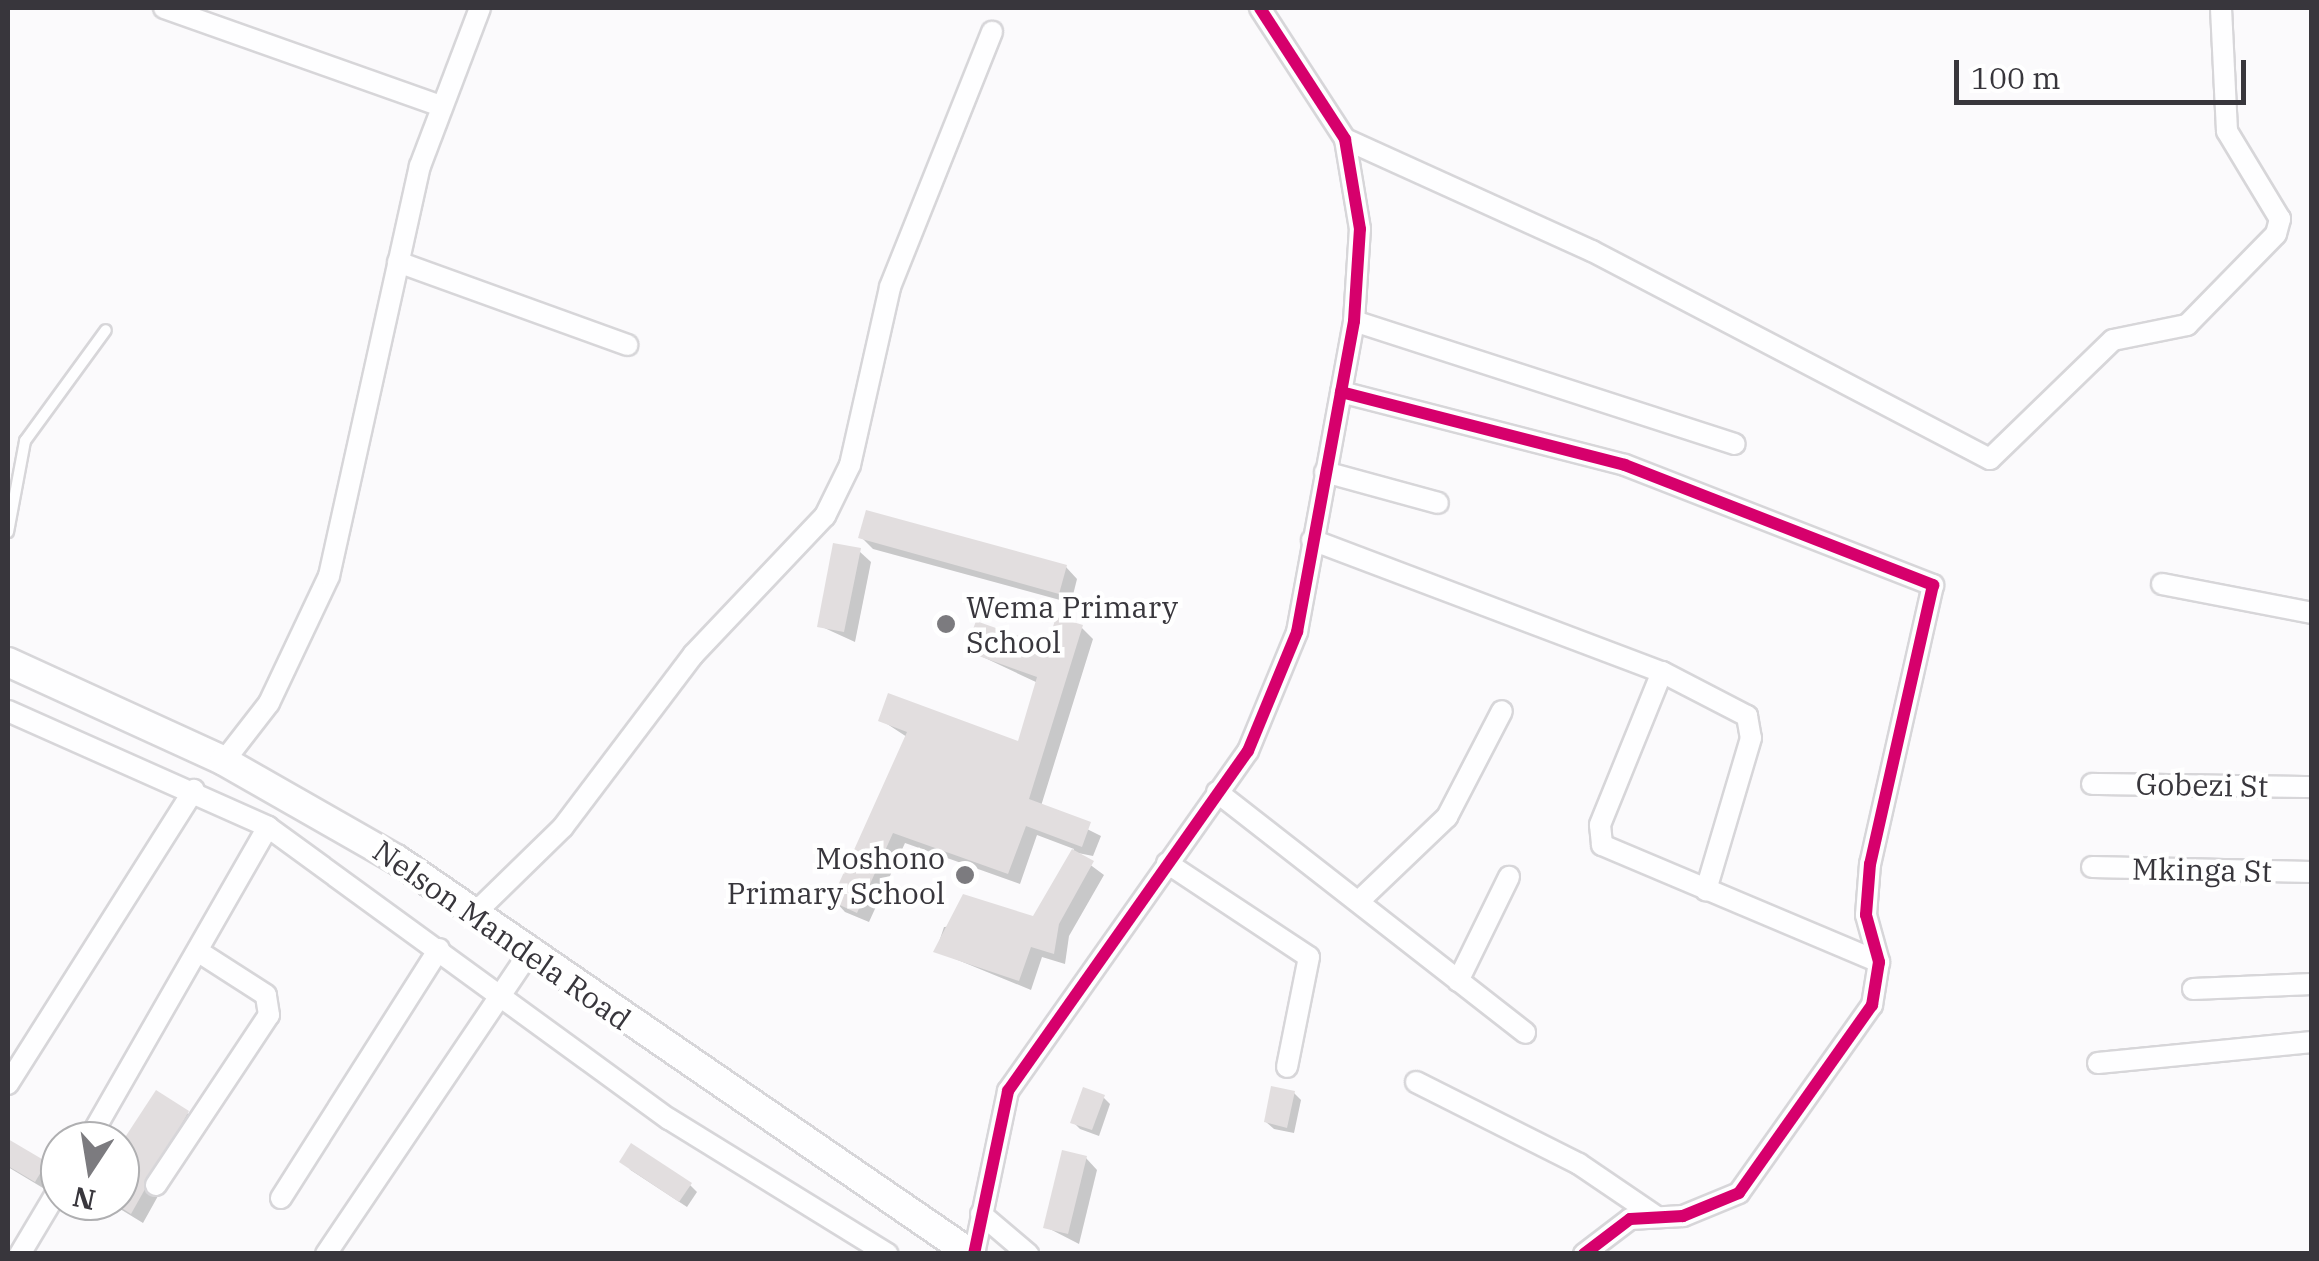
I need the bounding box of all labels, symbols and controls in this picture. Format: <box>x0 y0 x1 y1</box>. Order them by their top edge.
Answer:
scale bar <box>1959 40 2252 102</box>
text: 100 m <box>1971 58 2061 97</box>
place label: Wema Primary School <box>966 589 1178 660</box>
marker: Wema Primary School <box>935 613 957 635</box>
street label: Gobezi St <box>2135 766 2269 804</box>
street label: Nelson Mandela Road <box>366 833 638 1037</box>
place label: Moshono Primary School <box>727 840 945 910</box>
street label: Mkinga St <box>2132 851 2272 889</box>
marker: Moshono Primary School <box>954 864 976 886</box>
north arrow <box>40 1121 140 1221</box>
text: N <box>69 1178 99 1219</box>

